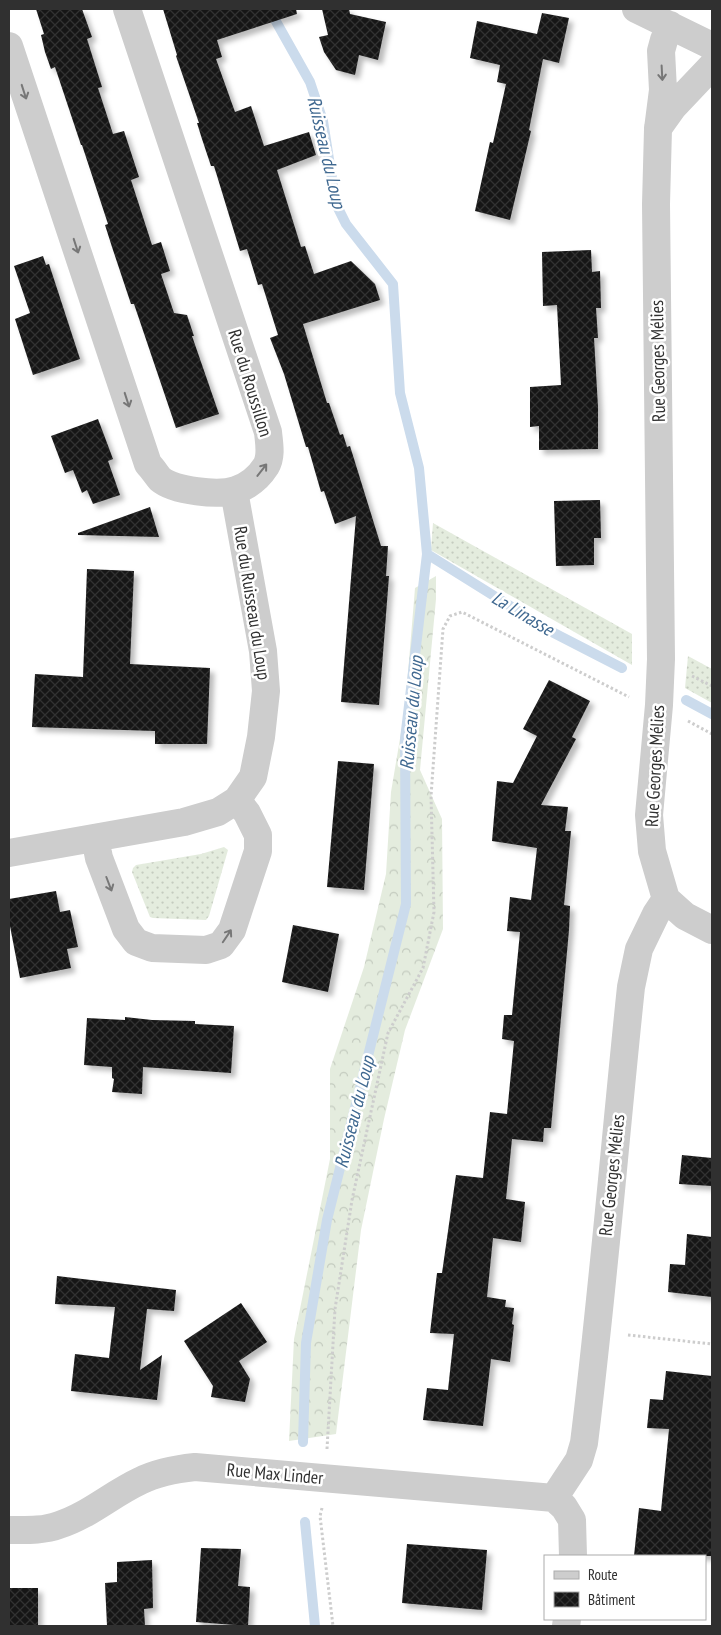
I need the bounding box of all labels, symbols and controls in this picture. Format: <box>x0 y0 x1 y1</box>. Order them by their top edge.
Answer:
one-way arrow <box>658 64 667 80</box>
one-way arrow <box>20 84 29 99</box>
water label: Ruisseau du Loup <box>302 94 352 212</box>
one-way arrow <box>71 238 81 254</box>
street label: Rue Georges Mélies <box>645 300 670 422</box>
street label: Rue du Roussillon <box>223 327 278 439</box>
one-way arrow <box>123 392 132 408</box>
one-way arrow <box>256 464 267 477</box>
street label: Rue du Ruisseau du Loup <box>229 524 276 682</box>
water label: La Linasse <box>488 585 559 641</box>
water label: Ruisseau du Loup <box>394 653 428 771</box>
street label: Rue Georges Mélies <box>640 704 669 828</box>
one-way arrow <box>105 876 114 892</box>
one-way arrow <box>222 929 232 943</box>
water label: Ruisseau du Loup <box>329 1052 380 1170</box>
street label: Rue Georges Mélies <box>594 1113 629 1237</box>
street label: Rue Max Linder <box>226 1458 324 1489</box>
legend <box>544 1555 706 1620</box>
text: Route <box>588 1565 618 1584</box>
text: Bâtiment <box>588 1590 635 1609</box>

